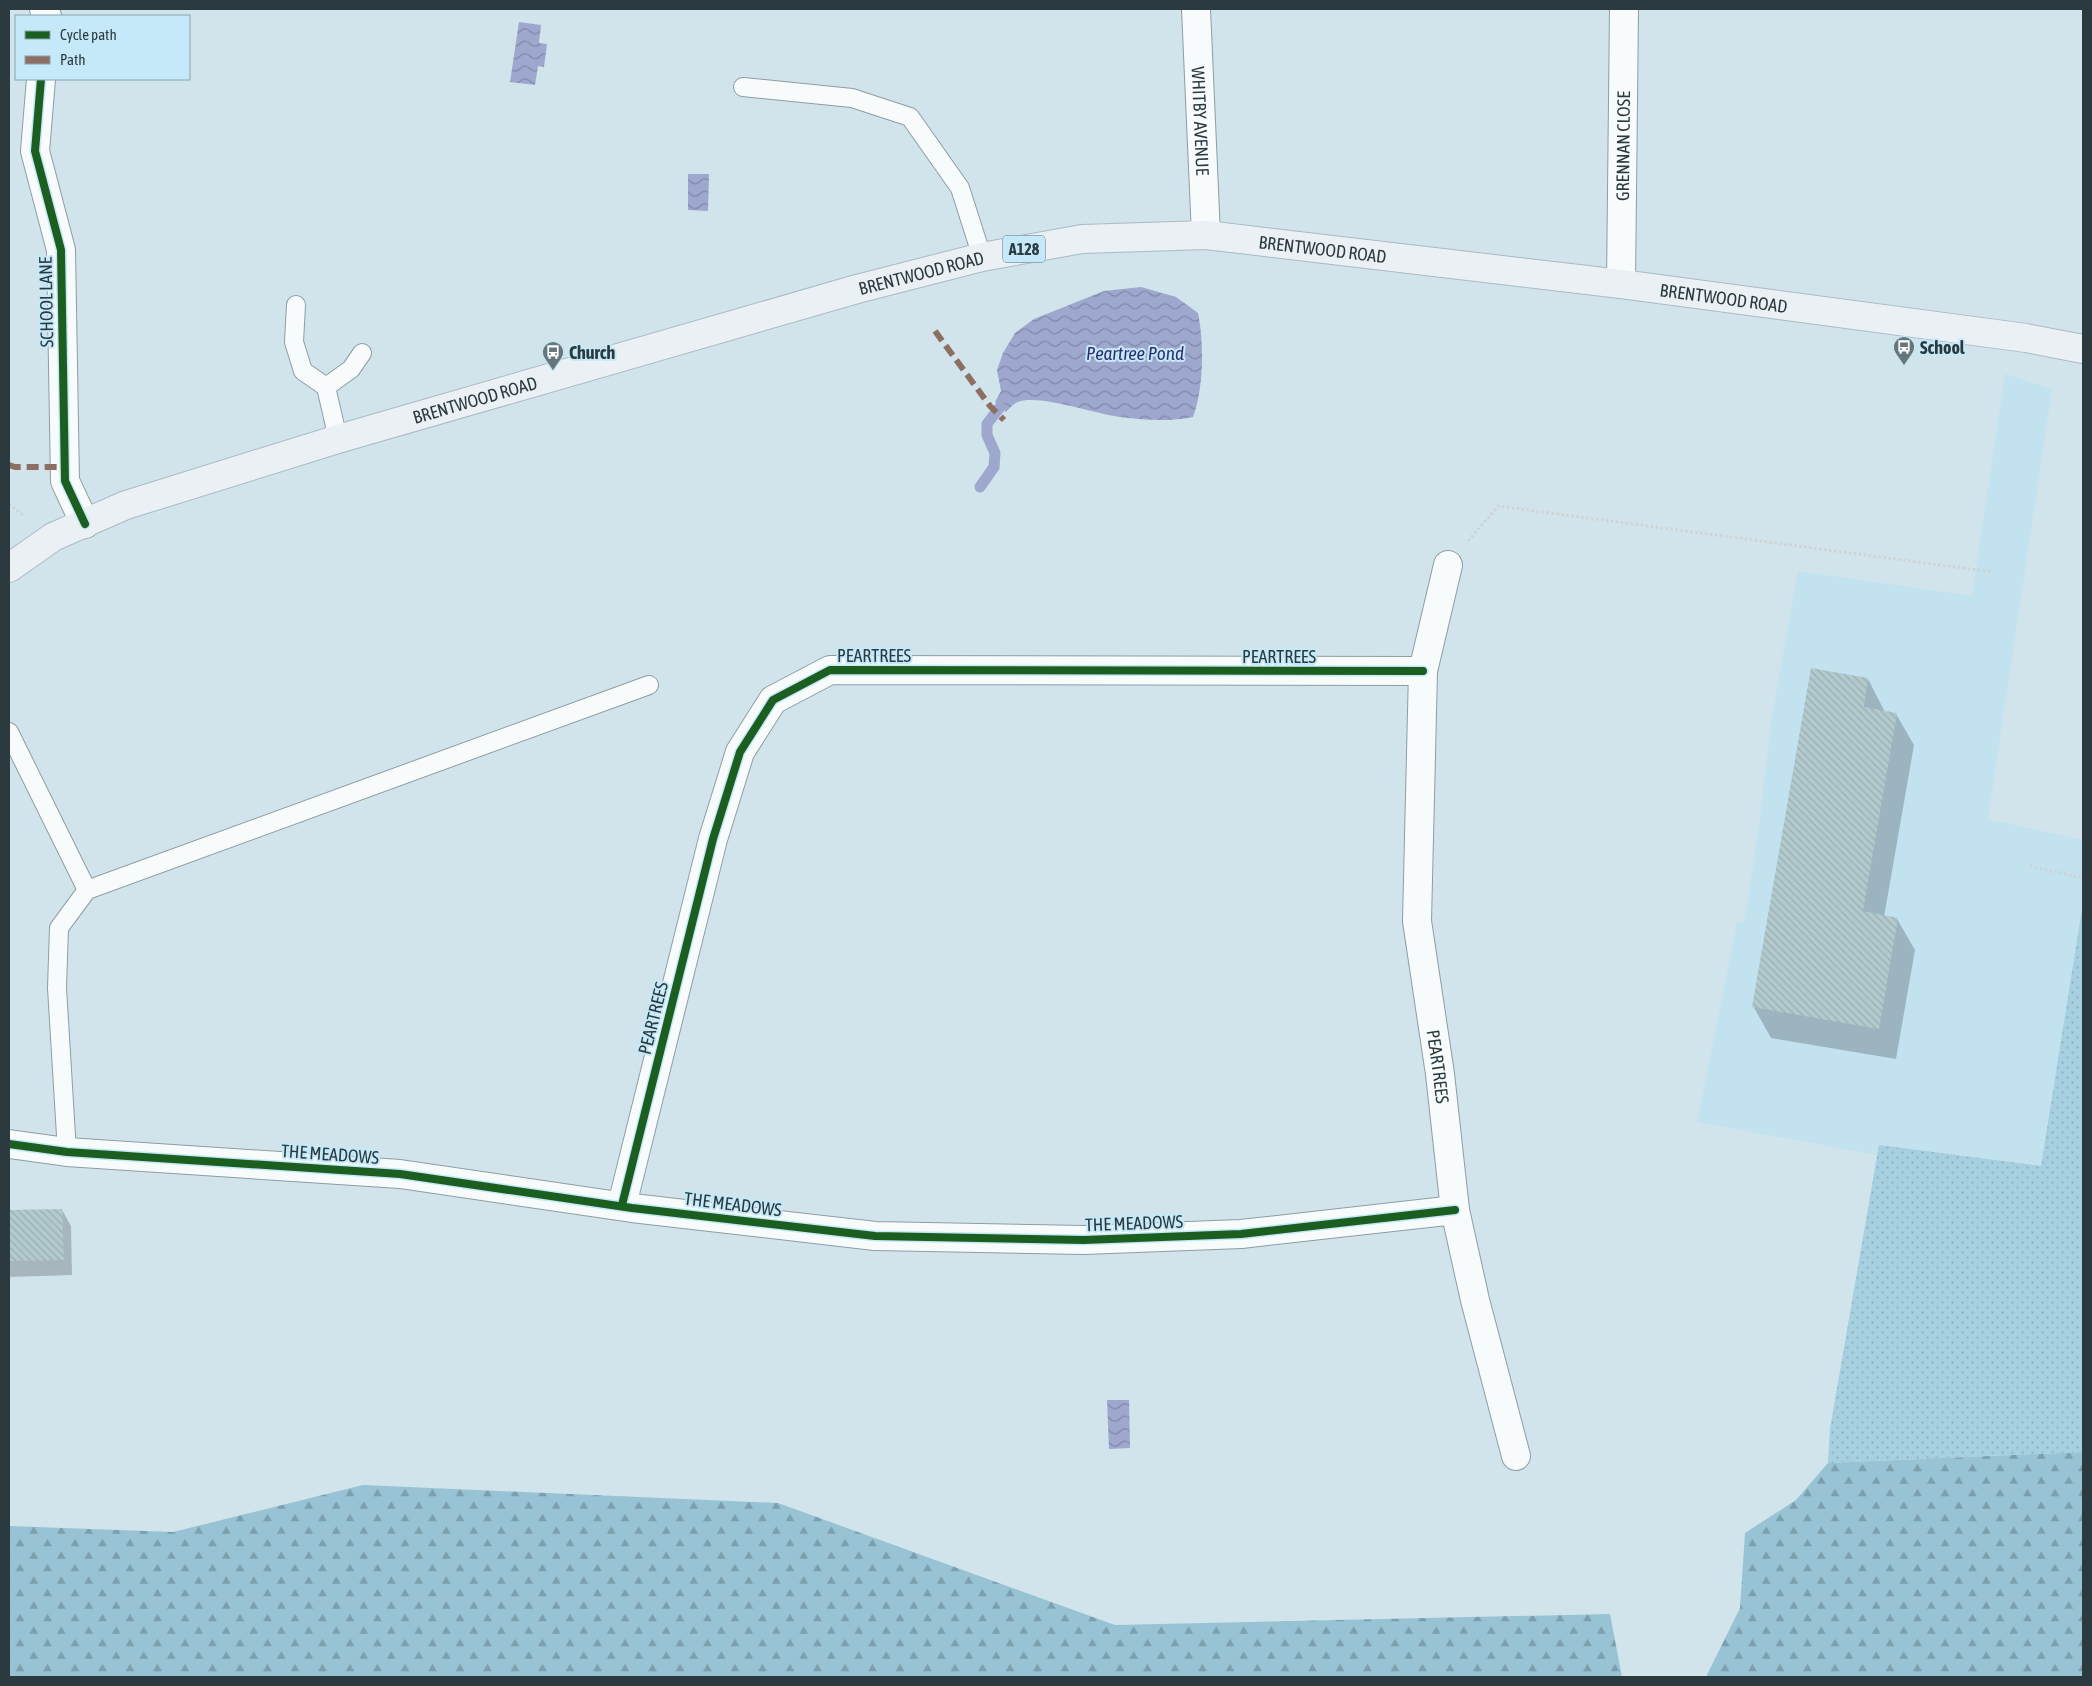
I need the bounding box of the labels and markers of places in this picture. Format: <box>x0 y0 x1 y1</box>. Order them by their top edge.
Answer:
bus stop icon: School <box>1892 335 1916 366</box>
place label: School <box>1920 337 1965 358</box>
bus stop icon: Church <box>541 340 565 371</box>
place label: Church <box>569 342 615 363</box>

